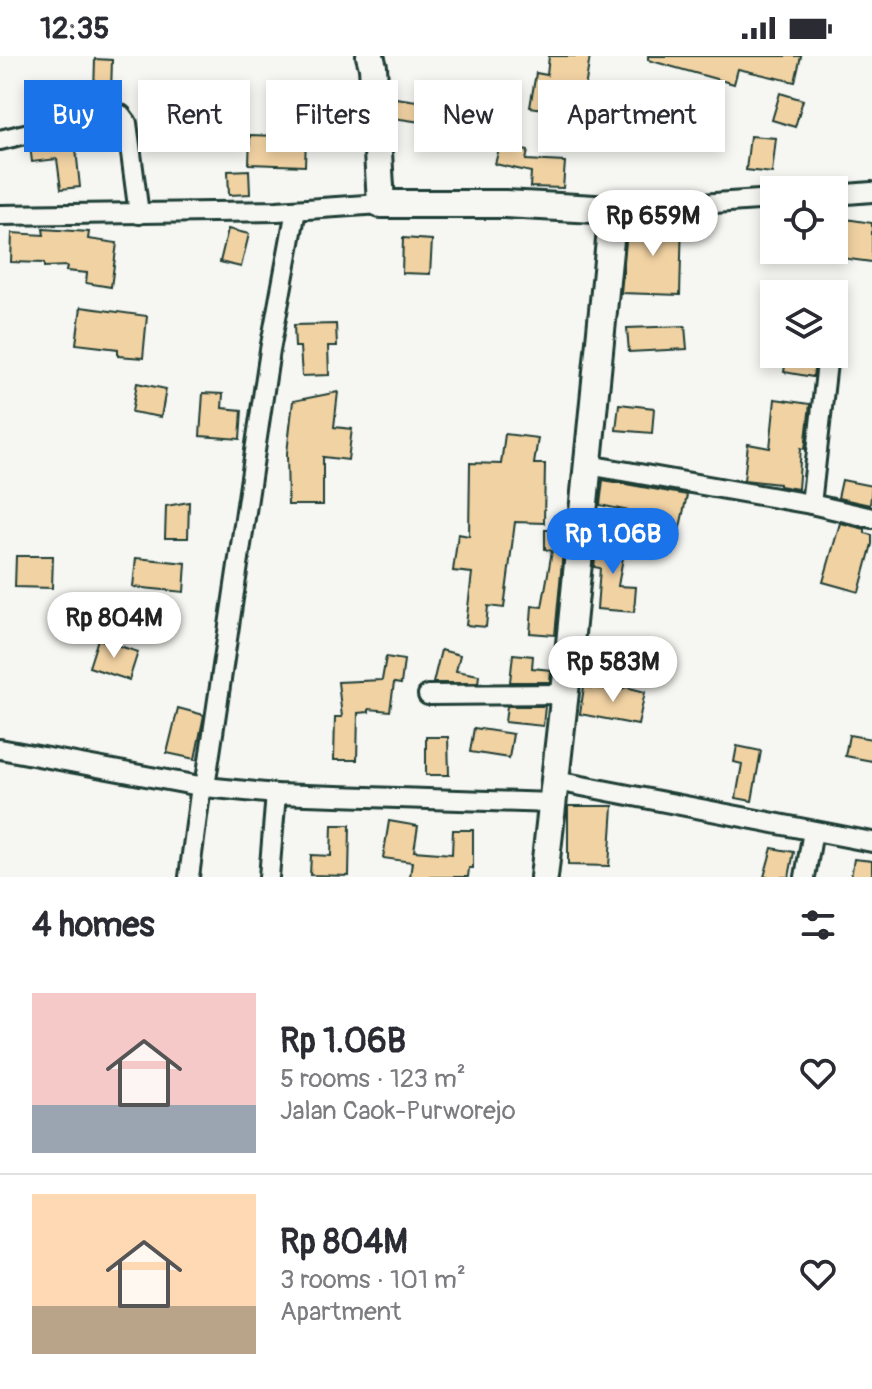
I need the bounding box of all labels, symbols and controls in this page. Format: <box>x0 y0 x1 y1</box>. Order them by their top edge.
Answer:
text: 12:35 <box>40 10 110 47</box>
chip: Buy <box>24 80 122 152</box>
chip: Rent <box>138 80 250 152</box>
chip: Filters <box>266 80 398 152</box>
chip: New <box>414 80 522 152</box>
chip: Apartment <box>538 80 725 152</box>
map controls <box>760 176 848 368</box>
button: locate <box>760 176 848 264</box>
pin: Rp 659M <box>579 190 727 258</box>
text: Rp 659M <box>606 200 700 232</box>
button: layers <box>760 280 848 368</box>
pin: Rp 1.06B <box>530 508 696 576</box>
text: Rp 1.06B <box>565 518 661 550</box>
pin: Rp 804M <box>40 592 188 660</box>
text: Rp 804M <box>65 602 163 634</box>
pin: Rp 583M <box>539 636 687 704</box>
text: Rp 583M <box>566 646 660 678</box>
icon: filters <box>796 903 840 947</box>
text: 4 homes <box>32 904 154 947</box>
text: Rp 1.06B <box>280 1020 406 1063</box>
icon: home <box>96 1025 192 1121</box>
icon: heart <box>796 1051 840 1095</box>
text: 5 rooms · 123 m² <box>280 1063 466 1095</box>
text: Jalan Caok-Purworejo <box>280 1095 516 1127</box>
text: Rp 804M <box>280 1221 408 1264</box>
icon: home <box>96 1226 192 1322</box>
icon: heart <box>796 1252 840 1296</box>
text: 3 rooms · 101 m² <box>280 1264 466 1296</box>
text: Apartment <box>280 1296 401 1328</box>

